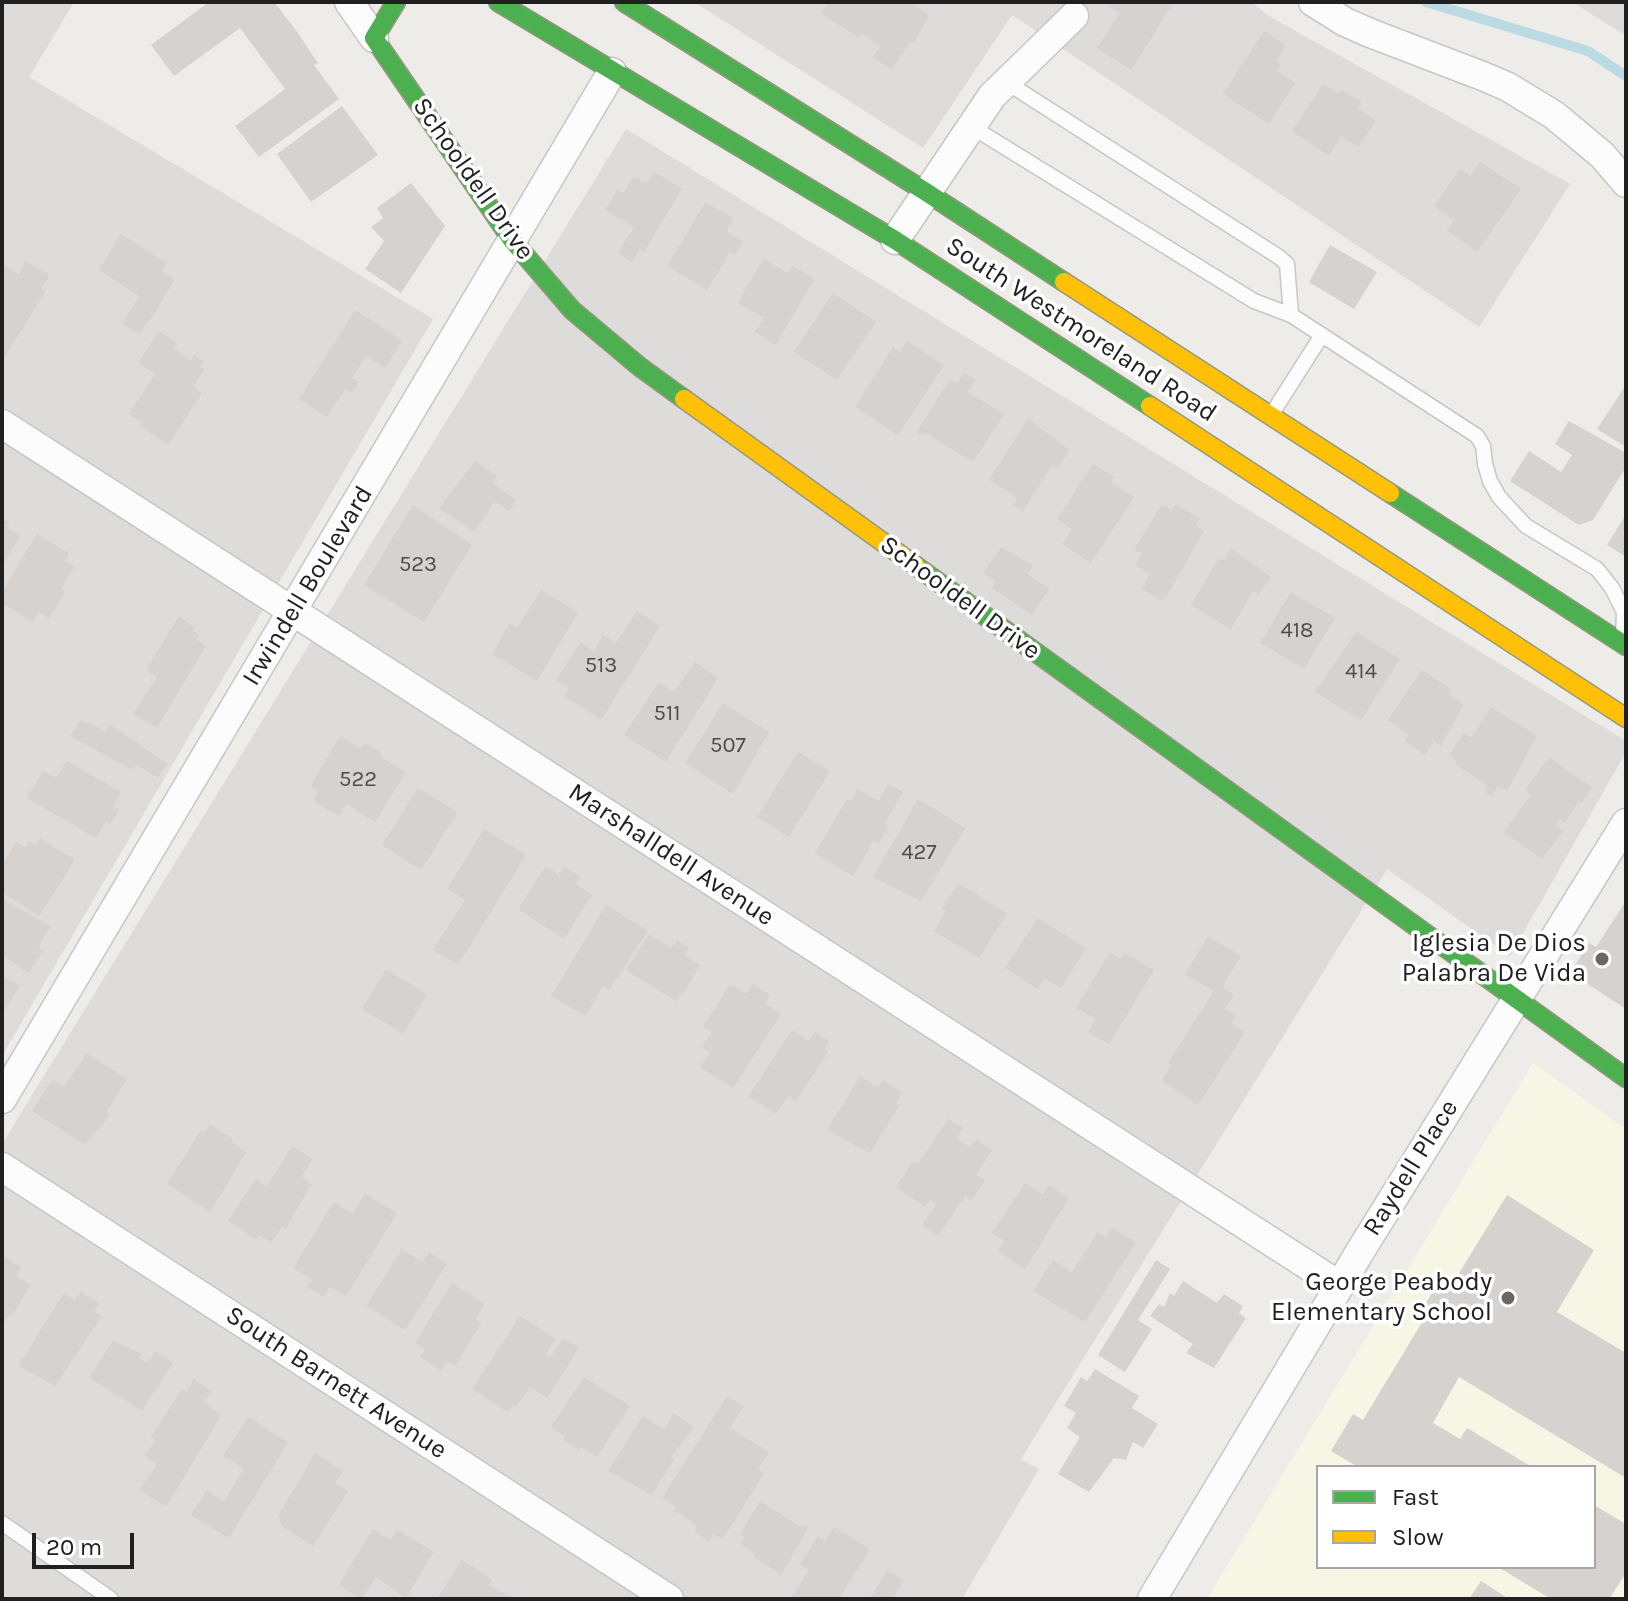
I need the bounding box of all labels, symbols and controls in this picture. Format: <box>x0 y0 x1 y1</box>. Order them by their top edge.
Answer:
street label: Schooldell Drive <box>406 92 540 266</box>
street label: South Westmoreland Road <box>940 231 1222 429</box>
street label: Irwindell Boulevard <box>236 481 380 691</box>
street label: Schooldell Drive <box>874 529 1046 667</box>
house number: 523 <box>399 552 437 578</box>
house number: 418 <box>1280 618 1314 644</box>
house number: 513 <box>585 653 617 679</box>
house number: 414 <box>1345 659 1377 685</box>
house number: 511 <box>654 701 680 727</box>
house number: 507 <box>710 733 746 759</box>
house number: 522 <box>339 767 377 793</box>
street label: Marshalldell Avenue <box>562 777 780 933</box>
house number: 427 <box>901 840 937 866</box>
place label: Iglesia De Dios Palabra De Vida <box>1402 928 1586 990</box>
marker: Iglesia De Dios Palabra De Vida <box>1593 950 1611 968</box>
street label: Raydell Place <box>1357 1094 1465 1242</box>
place label: George Peabody Elementary School <box>1271 1267 1492 1328</box>
marker: George Peabody Elementary School <box>1499 1289 1517 1307</box>
street label: South Barnett Avenue <box>220 1300 452 1466</box>
legend <box>1316 1465 1596 1569</box>
text: Fast <box>1392 1483 1439 1511</box>
scale bar <box>36 1517 138 1567</box>
text: Slow <box>1392 1523 1444 1551</box>
text: 20 m <box>46 1533 102 1561</box>

